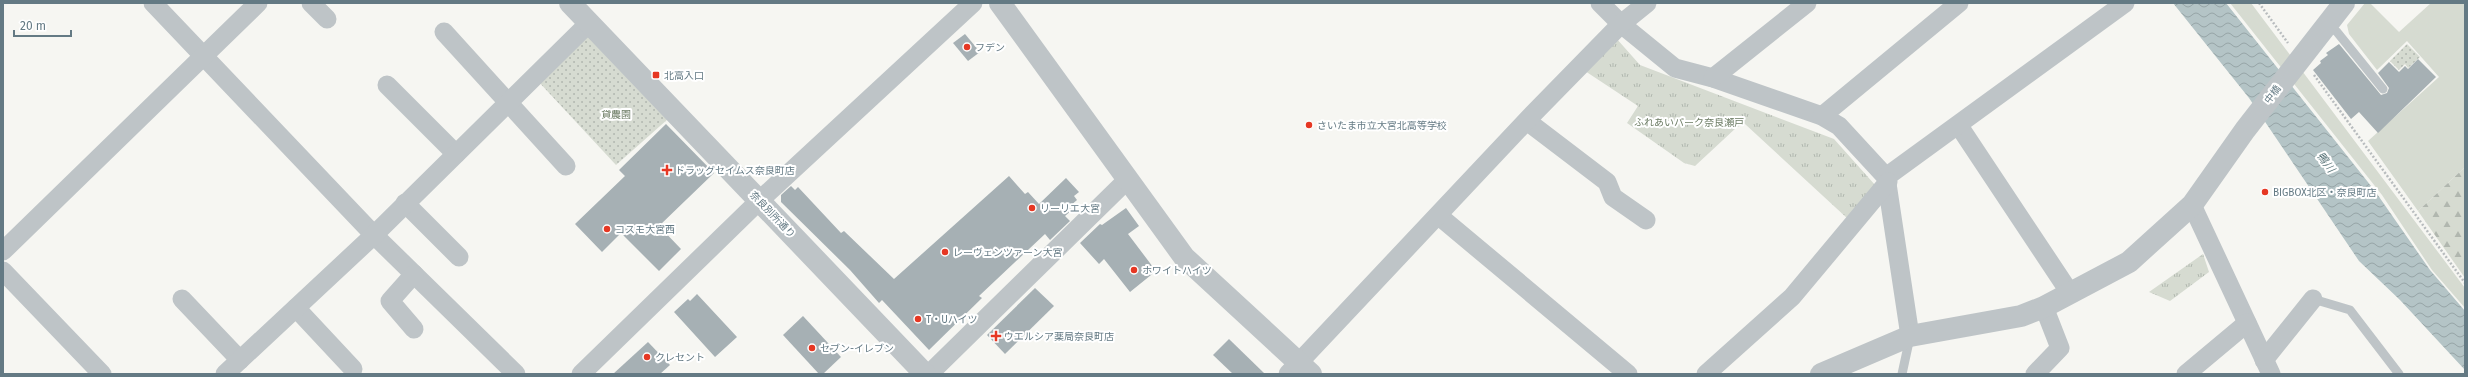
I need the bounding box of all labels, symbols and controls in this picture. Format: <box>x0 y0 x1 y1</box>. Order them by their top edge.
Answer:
scale bar <box>14 12 71 38</box>
text: 20 m <box>20 19 46 33</box>
marker: フデン <box>962 42 972 52</box>
place label: フデン <box>975 42 1005 54</box>
marker: 北高入口 <box>651 70 661 80</box>
place label: 北高入口 <box>664 70 704 82</box>
street label: 中橋 <box>2262 83 2284 106</box>
park label: 貸農園 <box>601 109 631 121</box>
park label: ふれあいパーク奈良瀬戸 <box>1634 117 1744 129</box>
marker: さいたま市立大宮北高等学校 <box>1304 120 1314 130</box>
place label: さいたま市立大宮北高等学校 <box>1317 120 1447 132</box>
water label: 鴨川 <box>2314 150 2338 176</box>
marker: ドラッグセイムス奈良町店 <box>662 165 672 175</box>
place label: ドラッグセイムス奈良町店 <box>675 165 795 177</box>
marker: BIGBOX北区・奈良町店 <box>2260 187 2270 197</box>
place label: BIGBOX北区・奈良町店 <box>2273 187 2377 199</box>
street label: 奈良別所通り <box>747 189 797 240</box>
marker: リーリエ大宮 <box>1027 203 1037 213</box>
place label: リーリエ大宮 <box>1040 203 1100 215</box>
marker: コスモ大宮西 <box>602 224 612 234</box>
place label: コスモ大宮西 <box>615 224 675 236</box>
marker: レーヴェンツァーン大宮 <box>940 247 950 257</box>
place label: レーヴェンツァーン大宮 <box>953 247 1063 259</box>
marker: ホワイトハイツ <box>1129 265 1139 275</box>
place label: ホワイトハイツ <box>1142 265 1212 277</box>
marker: T・Uハイツ <box>913 314 923 324</box>
place label: T・Uハイツ <box>926 314 978 326</box>
marker: ウエルシア薬局奈良町店 <box>991 331 1001 341</box>
place label: ウエルシア薬局奈良町店 <box>1004 331 1114 343</box>
marker: セブン-イレブン <box>807 343 817 353</box>
place label: セブン-イレブン <box>820 343 894 355</box>
marker: クレセント <box>642 352 652 362</box>
place label: クレセント <box>655 352 705 364</box>

